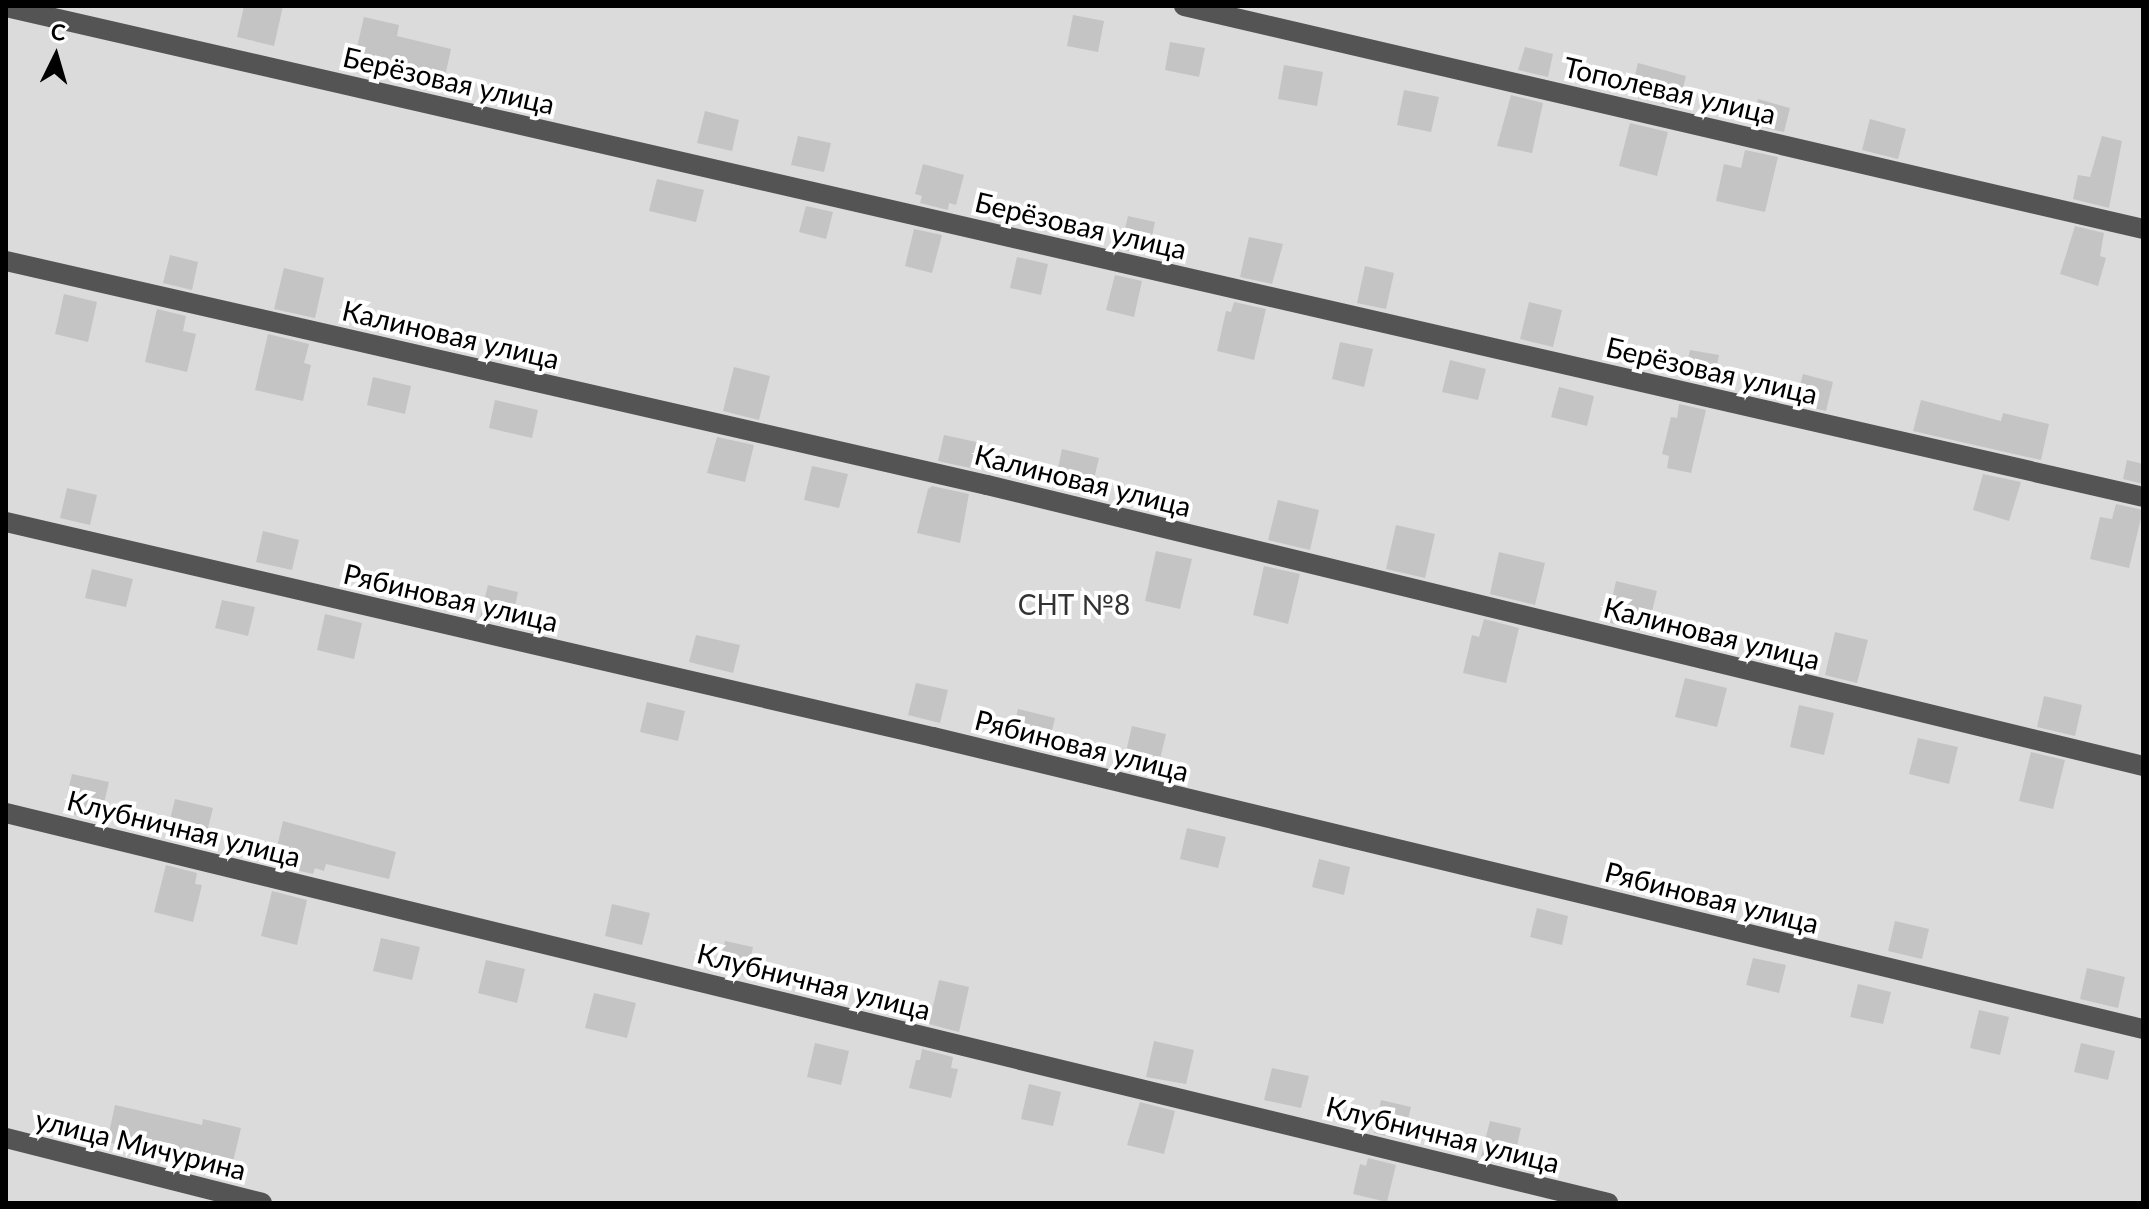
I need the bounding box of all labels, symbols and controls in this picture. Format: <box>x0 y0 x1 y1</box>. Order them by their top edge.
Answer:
north arrow <box>16 16 96 96</box>
text: С <box>50 18 67 46</box>
street label: Берёзовая улица <box>340 39 558 121</box>
street label: Тополевая улица <box>1561 49 1779 131</box>
street label: Берёзовая улица <box>972 184 1190 266</box>
street label: Калиновая улица <box>339 293 563 375</box>
street label: Берёзовая улица <box>1603 329 1821 411</box>
street label: Калиновая улица <box>971 437 1195 523</box>
street label: Рябиновая улица <box>340 556 562 638</box>
park label: СНТ №8 <box>1018 587 1130 621</box>
street label: Калиновая улица <box>1600 590 1824 676</box>
street label: Рябиновая улица <box>972 702 1192 788</box>
street label: Клубничная улица <box>64 783 304 873</box>
street label: Рябиновая улица <box>1602 854 1822 940</box>
street label: Клубничная улица <box>694 936 934 1026</box>
street label: Клубничная улица <box>1323 1089 1563 1179</box>
street label: улица Мичурина <box>32 1102 250 1186</box>

